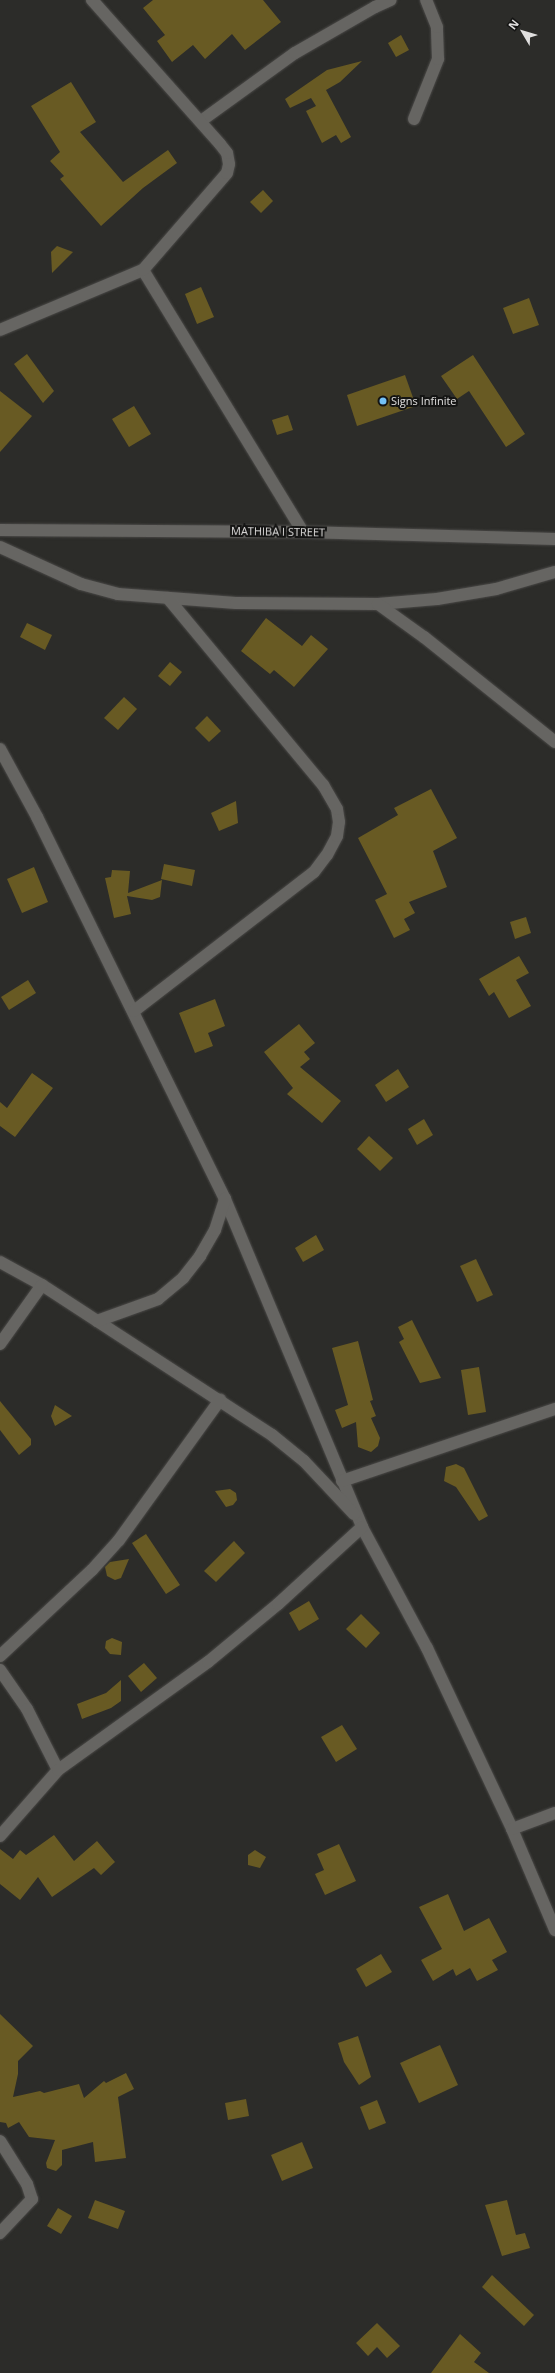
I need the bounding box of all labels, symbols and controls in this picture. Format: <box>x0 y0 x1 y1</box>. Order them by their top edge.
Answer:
north arrow <box>503 12 543 52</box>
text: N <box>504 16 522 32</box>
place label: Signs Infinite <box>391 394 457 408</box>
marker: Signs Infinite <box>378 396 388 406</box>
street label: MATHIBA I STREET <box>231 525 325 539</box>

